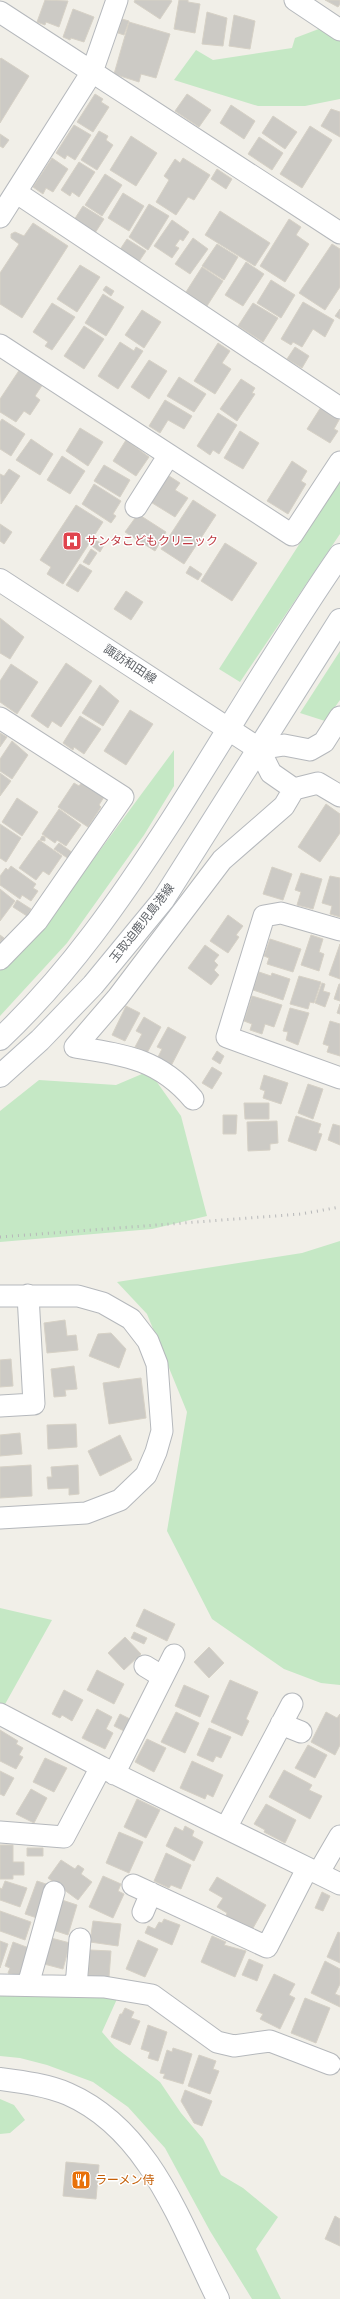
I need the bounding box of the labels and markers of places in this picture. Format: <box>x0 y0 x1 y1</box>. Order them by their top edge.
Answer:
hospital icon: サンタこどもクリニック <box>61 530 83 552</box>
place label: サンタこどもクリニック <box>86 533 218 547</box>
restaurant icon: ラーメン侍 <box>70 2169 92 2191</box>
place label: ラーメン侍 <box>95 2172 155 2186</box>

